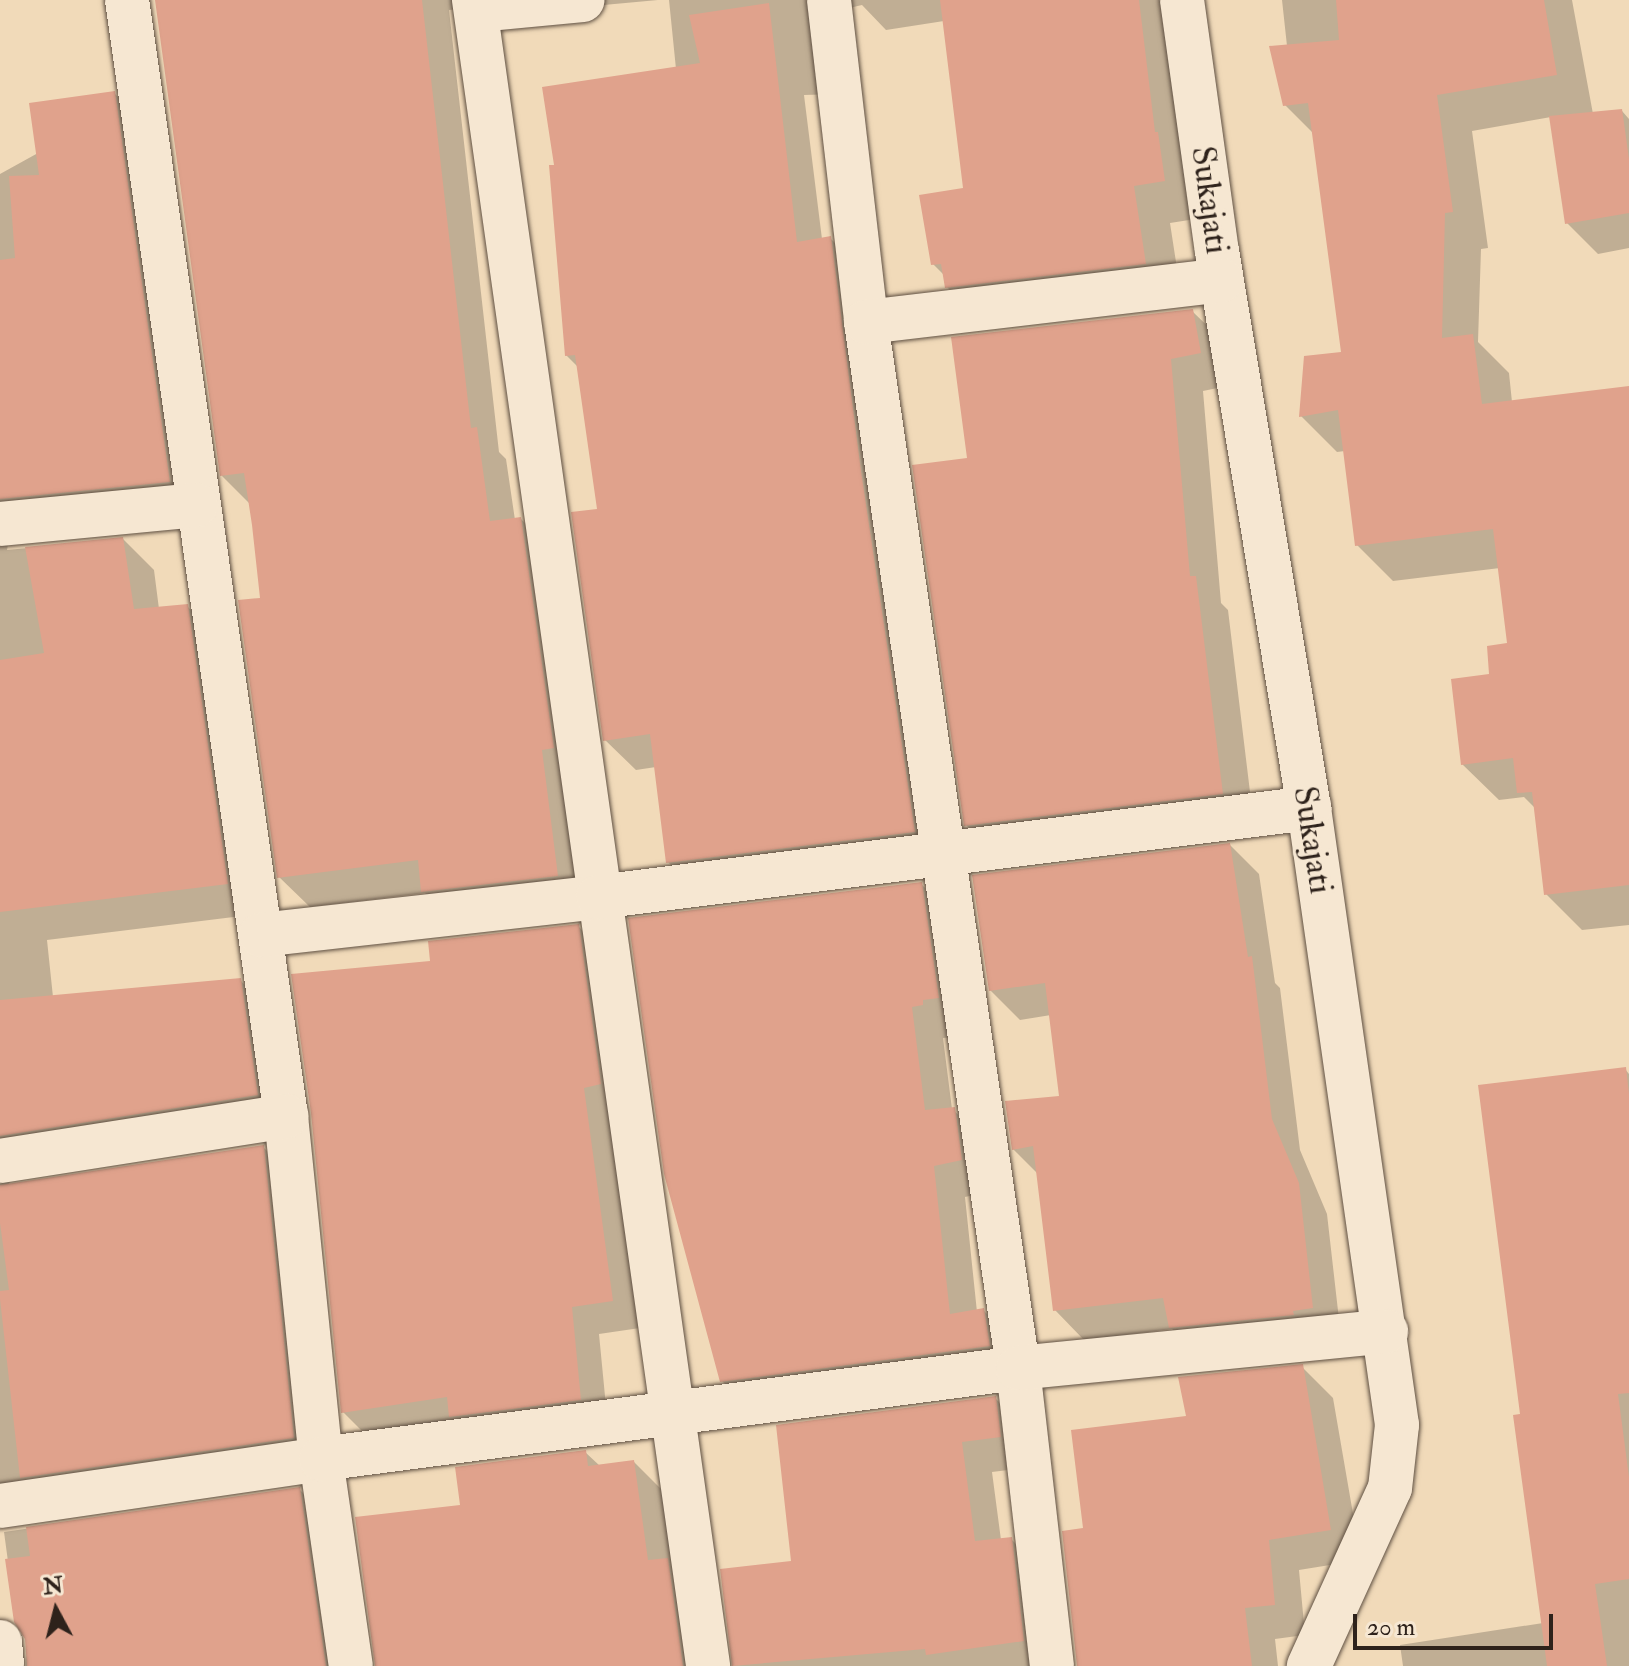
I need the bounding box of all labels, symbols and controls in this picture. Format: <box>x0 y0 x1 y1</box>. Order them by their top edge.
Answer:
street label: Sukajati <box>1182 144 1238 256</box>
street label: Sukajati <box>1284 783 1342 897</box>
north arrow <box>16 1570 96 1650</box>
text: N <box>42 1571 65 1601</box>
scale bar <box>1357 1598 1557 1648</box>
text: 20 m <box>1367 1612 1415 1643</box>

